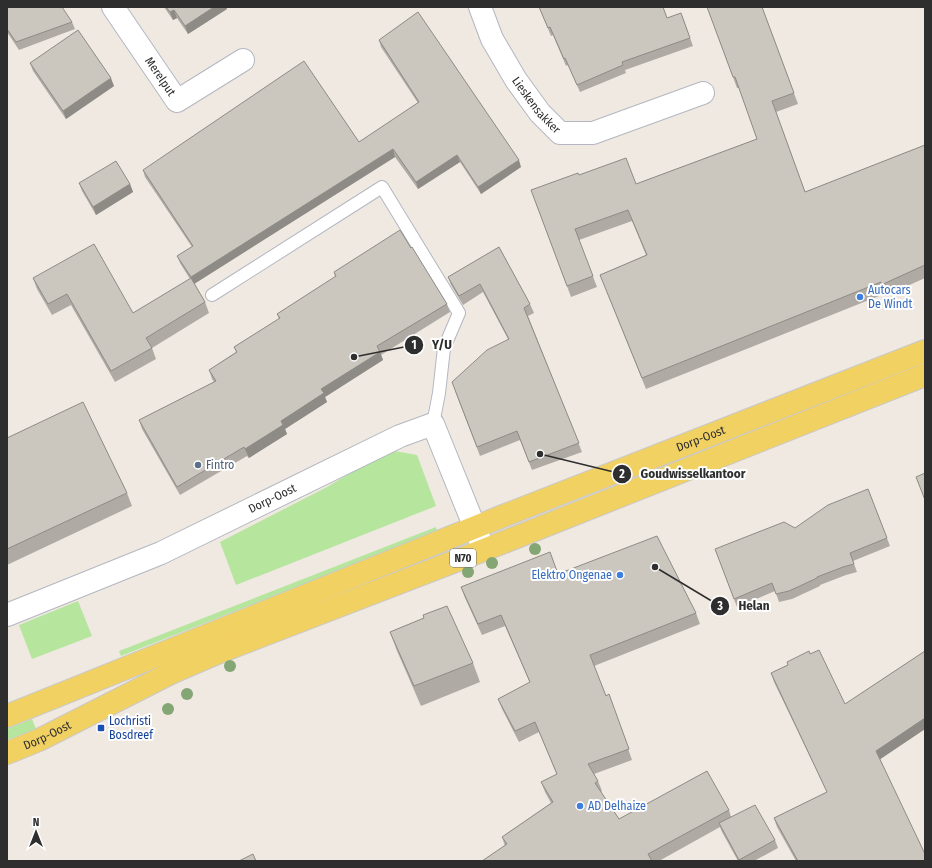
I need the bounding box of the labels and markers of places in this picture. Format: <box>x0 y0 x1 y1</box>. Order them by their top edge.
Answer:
place label: Autocars De Windt <box>868 283 912 311</box>
marker: Autocars De Windt <box>855 292 865 302</box>
callout: Y/U <box>404 332 460 357</box>
place label: Fintro <box>206 458 234 472</box>
marker: Fintro <box>193 460 203 470</box>
callout: Goudwisselkantoor <box>612 461 753 486</box>
place label: Elektro Ongenae <box>532 568 612 582</box>
marker: Elektro Ongenae <box>615 570 625 580</box>
callout: Helan <box>710 593 777 618</box>
place label: Lochristi Bosdreef <box>109 714 154 742</box>
marker: Lochristi Bosdreef <box>96 723 106 733</box>
place label: AD Delhaize <box>588 799 646 813</box>
marker: AD Delhaize <box>575 801 585 811</box>

